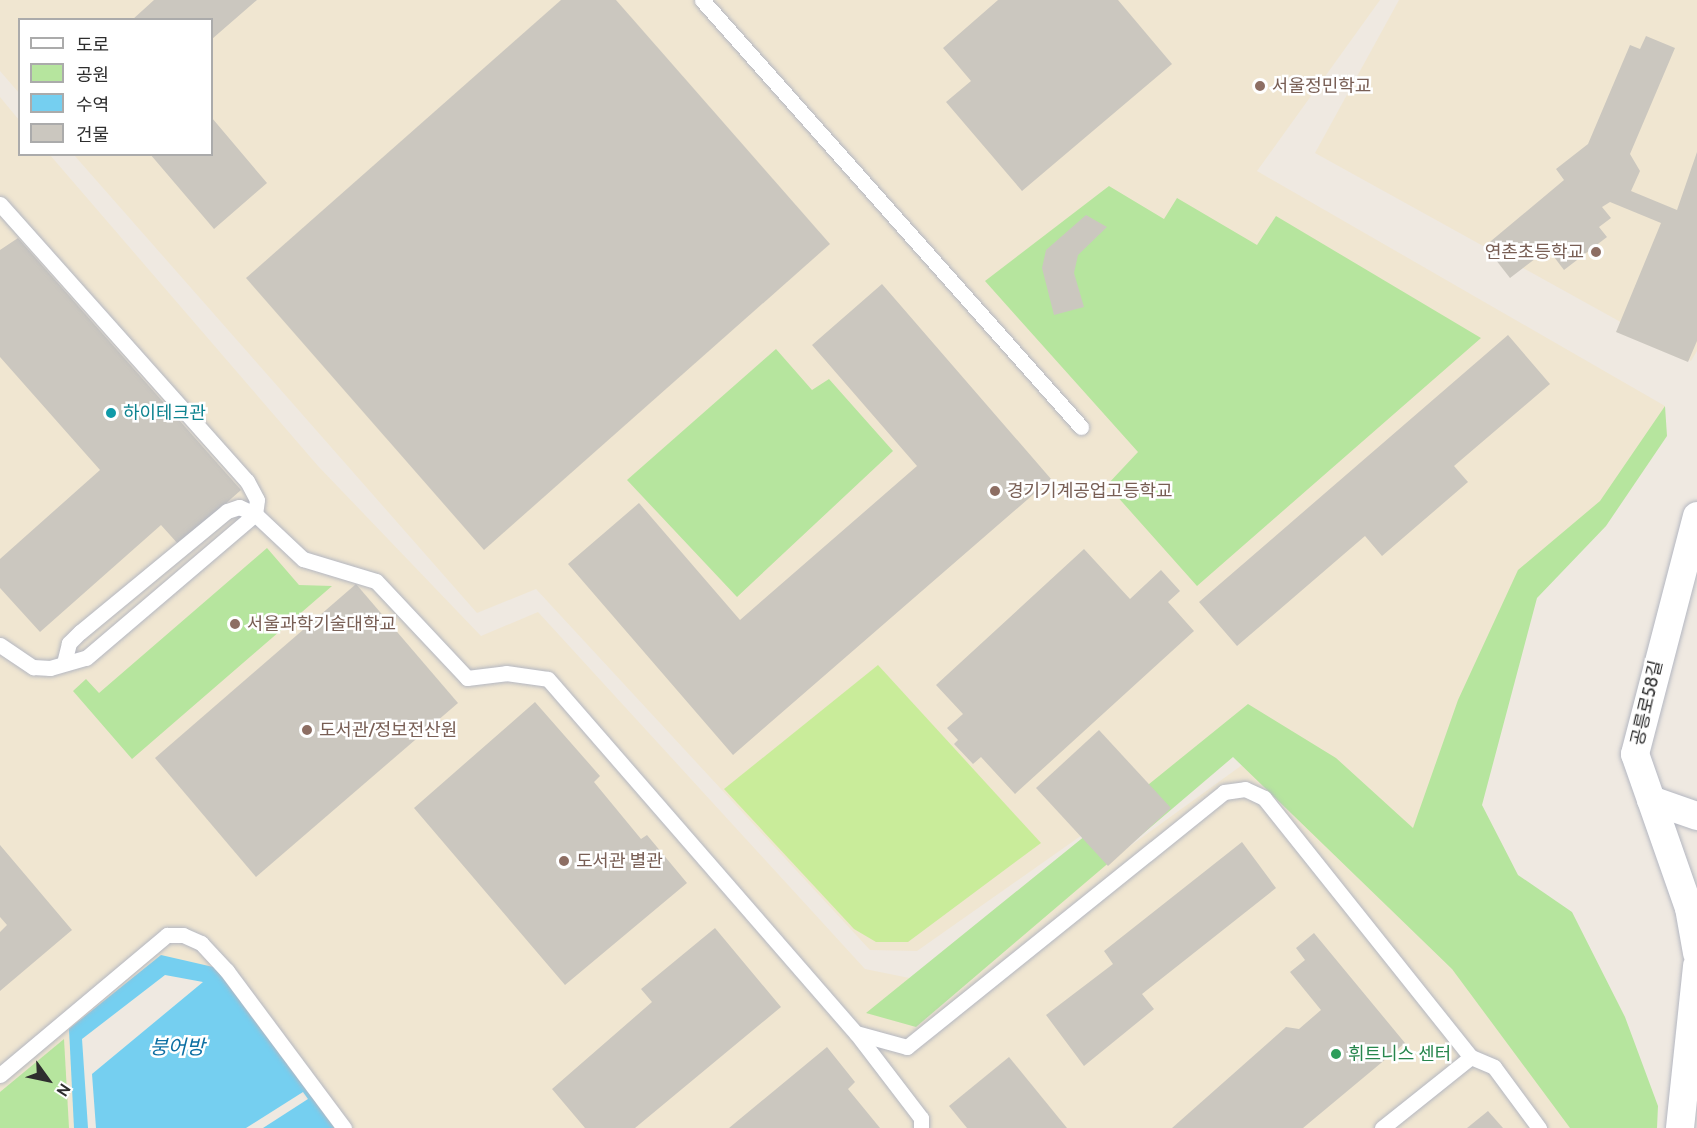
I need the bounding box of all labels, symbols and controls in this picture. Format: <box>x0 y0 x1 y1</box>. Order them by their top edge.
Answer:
legend <box>18 18 213 156</box>
text: 도로 <box>76 34 109 56</box>
text: 공원 <box>76 64 109 86</box>
place label: 서울정민학교 <box>1272 75 1371 97</box>
marker: 서울정민학교 <box>1253 79 1267 93</box>
text: 수역 <box>76 94 109 116</box>
text: 건물 <box>76 124 109 146</box>
place label: 연촌초등학교 <box>1485 241 1584 263</box>
marker: 연촌초등학교 <box>1589 245 1603 259</box>
place label: 하이테크관 <box>123 402 206 424</box>
marker: 하이테크관 <box>104 406 118 420</box>
place label: 경기기계공업고등학교 <box>1007 480 1173 502</box>
marker: 경기기계공업고등학교 <box>988 484 1002 498</box>
place label: 서울과학기술대학교 <box>247 613 396 635</box>
marker: 서울과학기술대학교 <box>228 617 242 631</box>
street label: 공릉로58길 <box>1627 658 1667 748</box>
place label: 도서관/정보전산원 <box>319 719 457 741</box>
marker: 도서관/정보전산원 <box>300 723 314 737</box>
place label: 도서관 별관 <box>576 850 663 872</box>
marker: 도서관 별관 <box>557 854 571 868</box>
water label: 붕어방 <box>149 1035 205 1059</box>
place label: 휘트니스 센터 <box>1348 1043 1451 1065</box>
marker: 휘트니스 센터 <box>1329 1047 1343 1061</box>
north arrow <box>18 1050 78 1110</box>
text: N <box>52 1080 75 1100</box>

